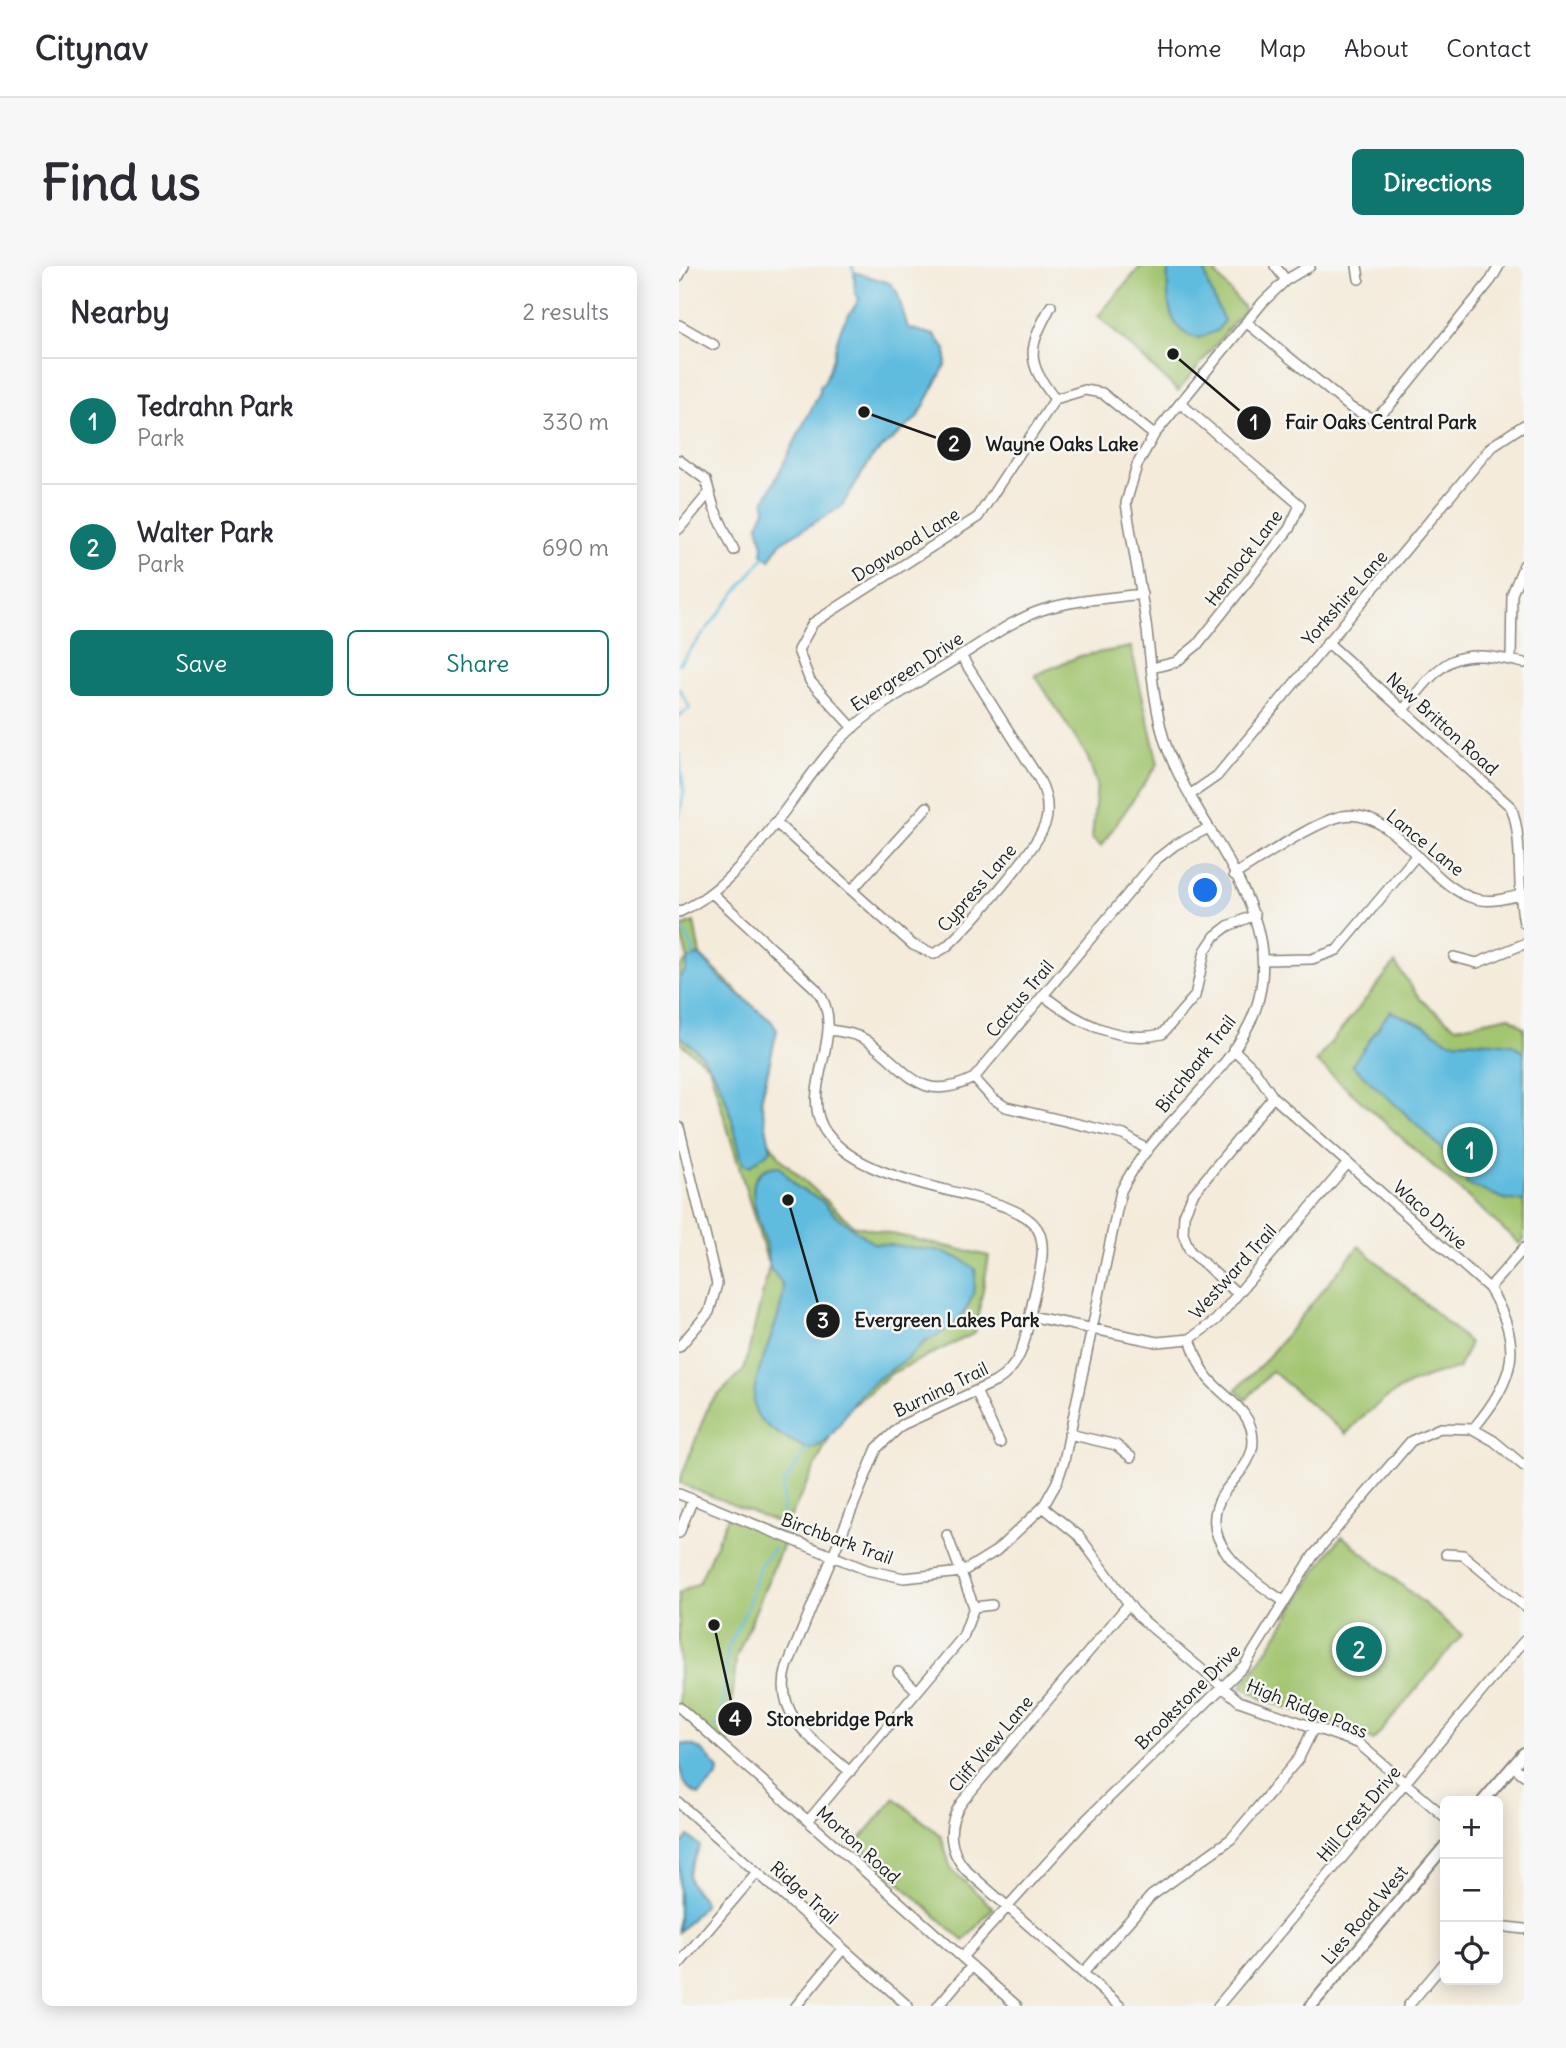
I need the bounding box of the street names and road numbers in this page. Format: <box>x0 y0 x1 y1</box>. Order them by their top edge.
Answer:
street label: Dogwood Lane <box>848 502 964 587</box>
street label: Hemlock Lane <box>1200 505 1287 611</box>
street label: Yorkshire Lane <box>1297 545 1392 650</box>
street label: Evergreen Drive <box>846 627 967 716</box>
street label: New Britton Road <box>1382 667 1503 780</box>
street label: Lance Lane <box>1382 804 1469 881</box>
street label: Cypress Lane <box>932 839 1021 936</box>
street label: Cactus Trail <box>981 955 1059 1042</box>
street label: Birchbark Trail <box>1150 1010 1241 1117</box>
street label: Waco Drive <box>1388 1175 1472 1254</box>
street label: Westward Trail <box>1184 1219 1281 1324</box>
street label: Burning Trail <box>890 1357 992 1422</box>
street label: Birchbark Trail <box>778 1508 896 1569</box>
street label: Brookstone Drive <box>1130 1639 1245 1754</box>
street label: High Ridge Pass <box>1243 1674 1371 1743</box>
street label: Cliff View Lane <box>943 1691 1038 1797</box>
street label: Hill Crest Drive <box>1312 1761 1406 1867</box>
street label: Morton Road <box>812 1801 905 1889</box>
street label: Ridge Trail <box>766 1856 843 1929</box>
street label: Lies Road West <box>1317 1860 1413 1969</box>

